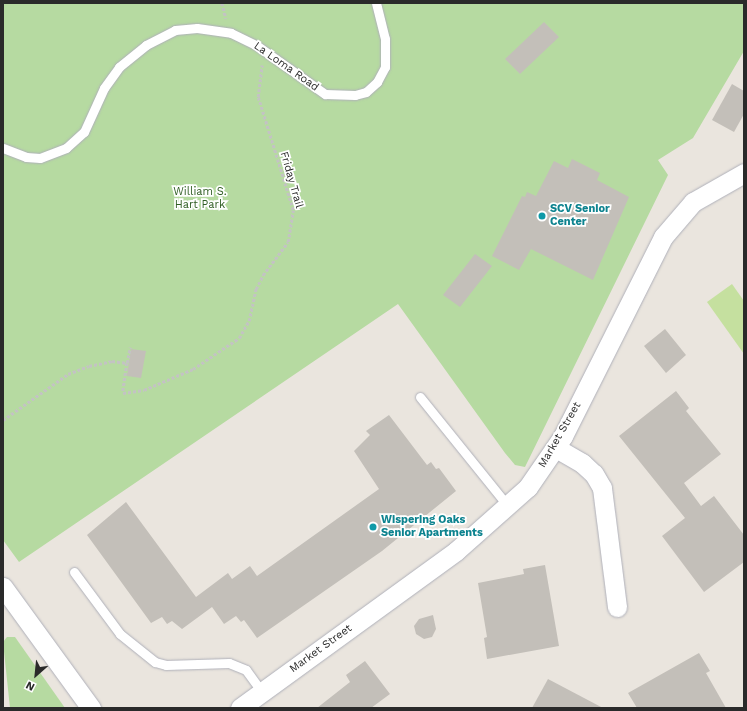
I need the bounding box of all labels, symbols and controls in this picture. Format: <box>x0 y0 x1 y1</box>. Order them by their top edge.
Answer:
street label: La Loma Road <box>251 40 321 94</box>
street label: Friday Trail <box>277 150 305 210</box>
park label: William S. Hart Park <box>173 186 227 212</box>
place label: SCV Senior Center <box>550 203 610 229</box>
marker: SCV Senior Center <box>537 211 547 221</box>
street label: Market Street <box>536 400 584 470</box>
place label: Wispering Oaks Senior Apartments <box>381 514 483 540</box>
marker: Wispering Oaks Senior Apartments <box>368 522 378 532</box>
street label: Market Street <box>287 622 355 676</box>
north arrow <box>16 655 56 695</box>
text: N <box>24 678 37 694</box>

